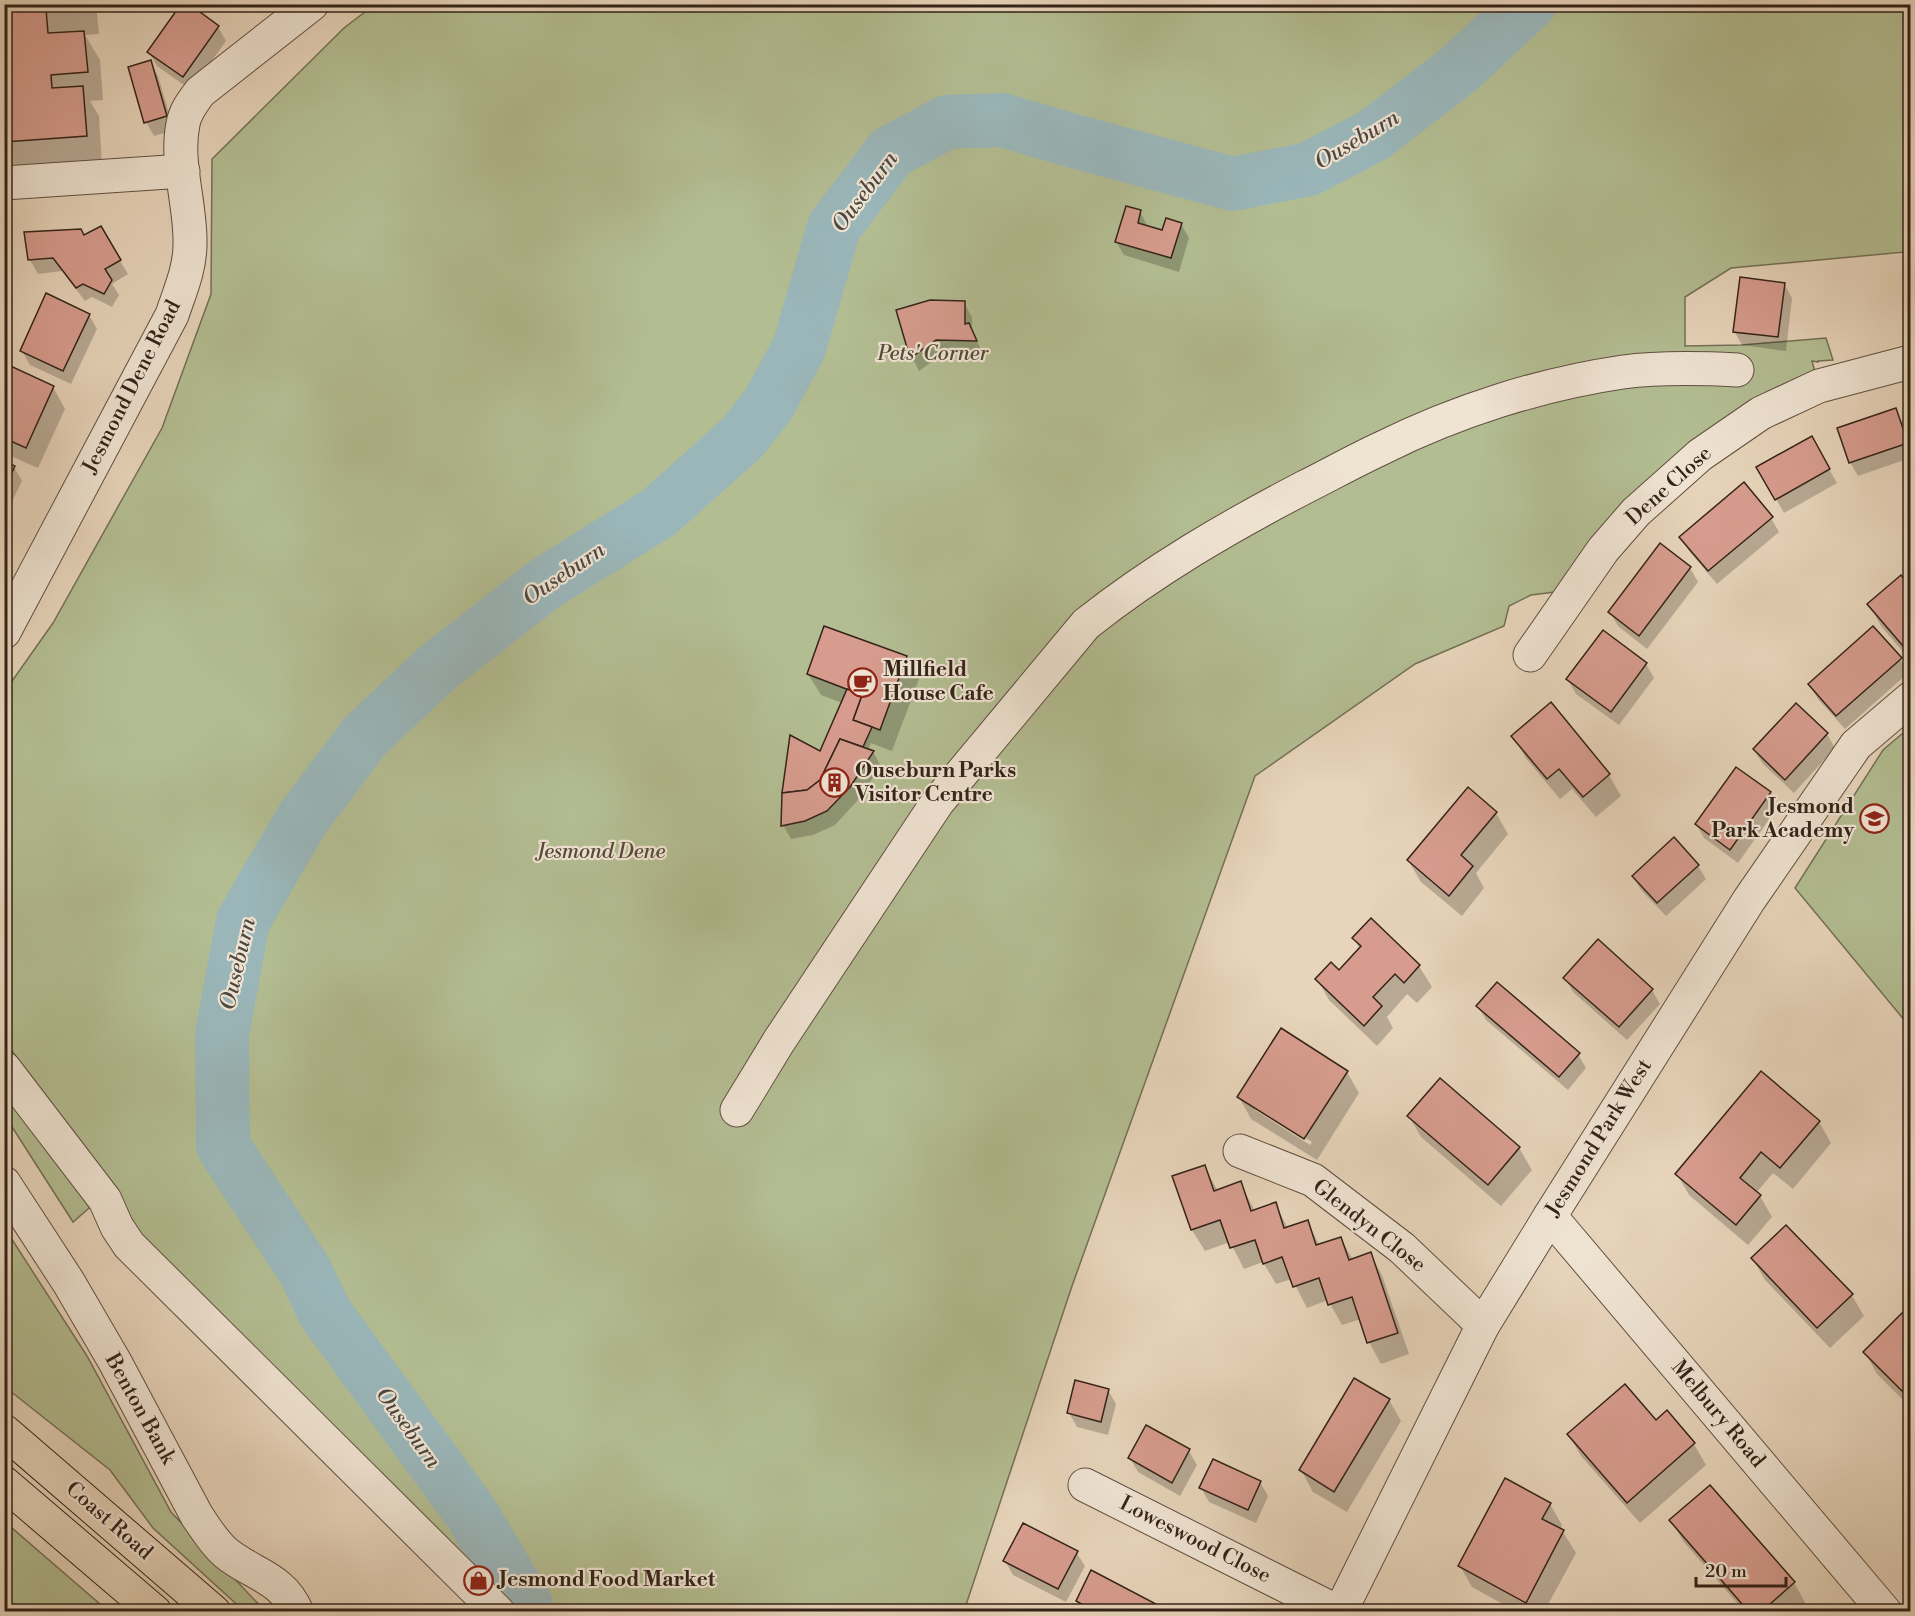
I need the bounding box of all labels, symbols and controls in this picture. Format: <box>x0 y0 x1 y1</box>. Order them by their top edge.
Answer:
water label: Ouseburn <box>1310 104 1405 176</box>
water label: Ouseburn <box>826 146 904 238</box>
street label: Jesmond Dene Road <box>77 296 187 479</box>
park label: Pets' Corner <box>877 341 989 367</box>
street label: Dene Close <box>1621 441 1717 531</box>
water label: Ouseburn <box>518 536 611 611</box>
place label: Millfield House Cafe <box>883 657 994 707</box>
cafe icon: Millfield House Cafe <box>846 666 878 698</box>
place label: Ouseburn Parks Visitor Centre <box>854 758 1016 808</box>
building icon: Ouseburn Parks Visitor Centre <box>818 767 850 799</box>
place label: Jesmond Park Academy <box>1711 794 1854 844</box>
school or university icon: Jesmond Park Academy <box>1859 803 1891 835</box>
park label: Jesmond Dene <box>535 839 665 865</box>
water label: Ouseburn <box>214 915 262 1013</box>
street label: Jesmond Park West <box>1540 1054 1658 1222</box>
street label: Glendyn Close <box>1307 1174 1431 1278</box>
street label: Benton Bank <box>98 1348 182 1470</box>
street label: Melbury Road <box>1665 1355 1771 1473</box>
water label: Ouseburn <box>369 1382 447 1474</box>
street label: Coast Road <box>60 1476 158 1566</box>
street label: Loweswood Close <box>1115 1491 1275 1589</box>
scale bar <box>1696 1550 1786 1588</box>
text: 20 m <box>1705 1560 1747 1583</box>
shop icon: Jesmond Food Market <box>462 1564 494 1596</box>
place label: Jesmond Food Market <box>496 1567 716 1593</box>

